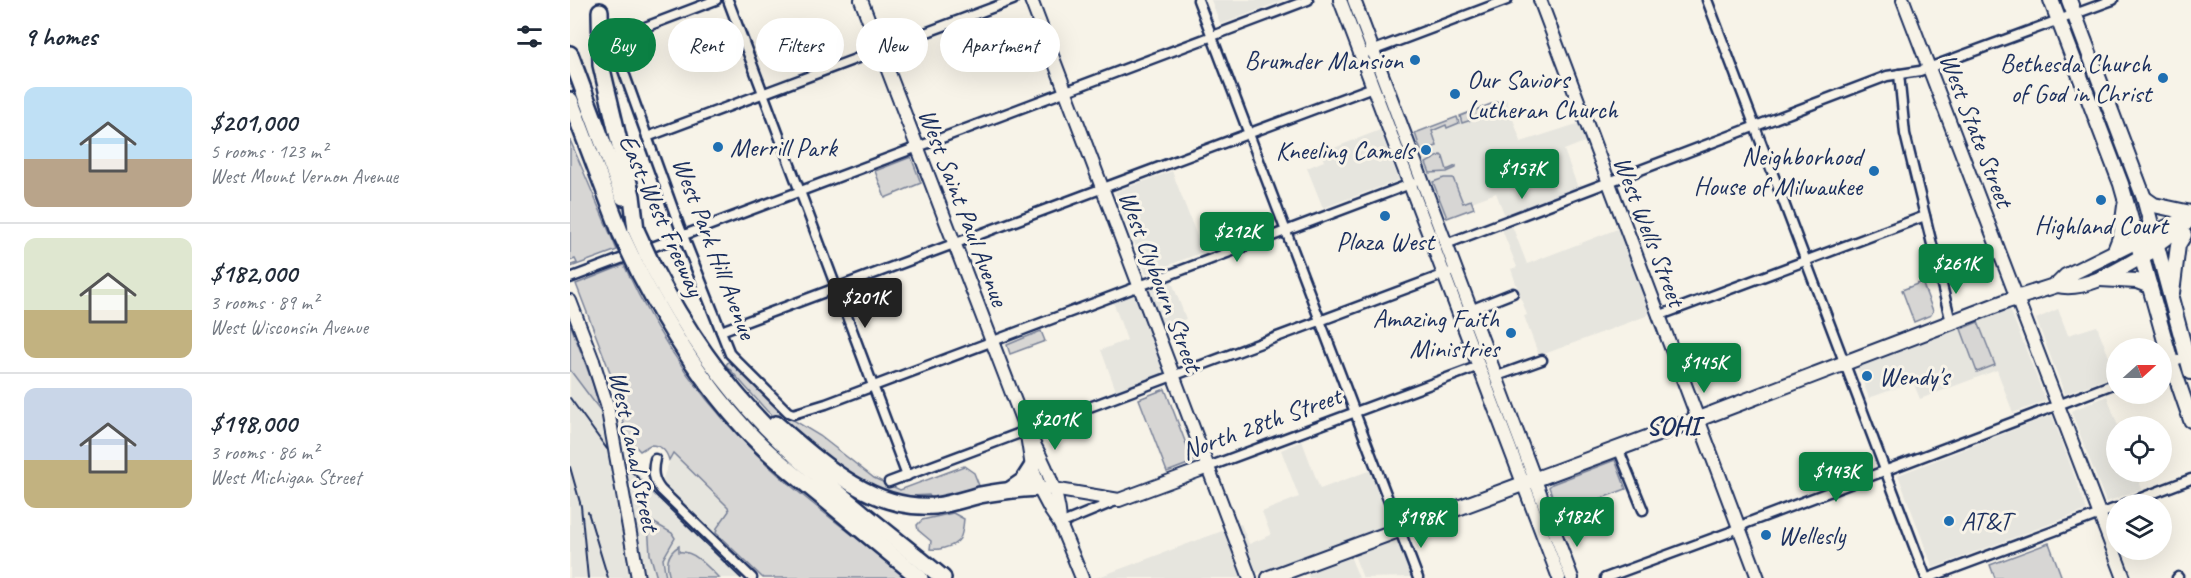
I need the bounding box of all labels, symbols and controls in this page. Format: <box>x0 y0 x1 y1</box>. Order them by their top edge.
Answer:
chip: Buy <box>588 18 656 72</box>
chip: Rent <box>668 18 744 72</box>
chip: Filters <box>756 18 844 72</box>
chip: New <box>856 18 928 72</box>
chip: Apartment <box>940 18 1060 72</box>
text: 9 homes <box>24 20 97 53</box>
icon: filters <box>513 20 546 53</box>
place label: Brumder Mansion <box>1245 44 1404 77</box>
place label: Bethesda Church of God in Christ <box>2000 47 2153 110</box>
street label: West State Street <box>1932 49 2022 214</box>
marker: Brumder Mansion <box>1408 53 1422 67</box>
place label: Our Saviors Lutheran Church <box>1467 63 1619 126</box>
marker: Bethesda Church of God in Christ <box>2156 71 2170 85</box>
marker: Our Saviors Lutheran Church <box>1448 87 1462 101</box>
street label: West Saint Paul Avenue <box>911 104 1017 312</box>
text: $201,000 <box>210 106 297 139</box>
icon: home <box>72 111 144 183</box>
street label: East-West Freeway <box>611 129 713 303</box>
place label: Merrill Park <box>730 131 839 164</box>
place label: Kneeling Camels <box>1276 134 1416 167</box>
text: 5 rooms · 123 m² <box>210 139 327 164</box>
marker: Merrill Park <box>711 140 725 154</box>
place label: Neighborhood House of Milwaukee <box>1694 140 1866 203</box>
marker: Kneeling Camels <box>1419 143 1433 157</box>
pin: $157K <box>1480 149 1564 200</box>
street label: West Wells Street <box>1606 152 1694 313</box>
street label: West Park Hill Avenue <box>665 153 765 345</box>
text: $157K <box>1499 156 1545 181</box>
text: West Mount Vernon Avenue <box>210 164 398 189</box>
marker: Neighborhood House of Milwaukee <box>1867 164 1881 178</box>
street label: West Clybourn Street <box>1111 186 1211 378</box>
marker: Highland Court <box>2094 193 2108 207</box>
marker: Plaza West <box>1378 209 1392 223</box>
place label: Highland Court <box>2035 209 2170 242</box>
pin: $212K <box>1195 212 1279 263</box>
text: $212K <box>1214 219 1260 244</box>
place label: Plaza West <box>1336 225 1436 258</box>
pin: $261K <box>1914 244 1998 295</box>
text: $261K <box>1933 251 1979 276</box>
text: $182,000 <box>210 257 297 290</box>
icon: home <box>72 262 144 334</box>
pin: $201K <box>823 278 907 329</box>
text: $201K <box>842 285 888 310</box>
text: 3 rooms · 89 m² <box>210 290 318 315</box>
place label: Amazing Faith Ministries <box>1373 302 1501 365</box>
text: West Wisconsin Avenue <box>210 315 368 340</box>
marker: Amazing Faith Ministries <box>1504 326 1518 340</box>
north arrow <box>2106 338 2172 404</box>
map controls <box>2106 338 2172 560</box>
pin: $145K <box>1662 343 1746 394</box>
text: $145K <box>1681 350 1727 375</box>
place label: Wendy's <box>1879 360 1951 393</box>
street label: West Canal Street <box>601 368 668 536</box>
marker: Wendy's <box>1860 369 1874 383</box>
street label: North 28th Street <box>1177 379 1348 468</box>
pin: $201K <box>1013 400 1097 451</box>
text: $198,000 <box>210 407 297 440</box>
text: $201K <box>1032 407 1078 432</box>
district label: SOHI <box>1646 408 1706 442</box>
icon: home <box>72 412 144 484</box>
button: locate <box>2106 416 2172 482</box>
text: 3 rooms · 86 m² <box>210 440 318 465</box>
pin: $143K <box>1794 452 1878 503</box>
text: $143K <box>1813 459 1859 484</box>
text: West Michigan Street <box>210 465 361 490</box>
button: layers <box>2106 494 2172 560</box>
pin: $182K <box>1535 497 1619 548</box>
pin: $198K <box>1379 498 1463 549</box>
text: $182K <box>1554 504 1600 529</box>
text: $198K <box>1398 505 1444 530</box>
place label: AT&T <box>1961 505 2016 538</box>
marker: AT&T <box>1942 514 1956 528</box>
place label: Wellesly <box>1778 519 1847 552</box>
marker: Wellesly <box>1759 528 1773 542</box>

